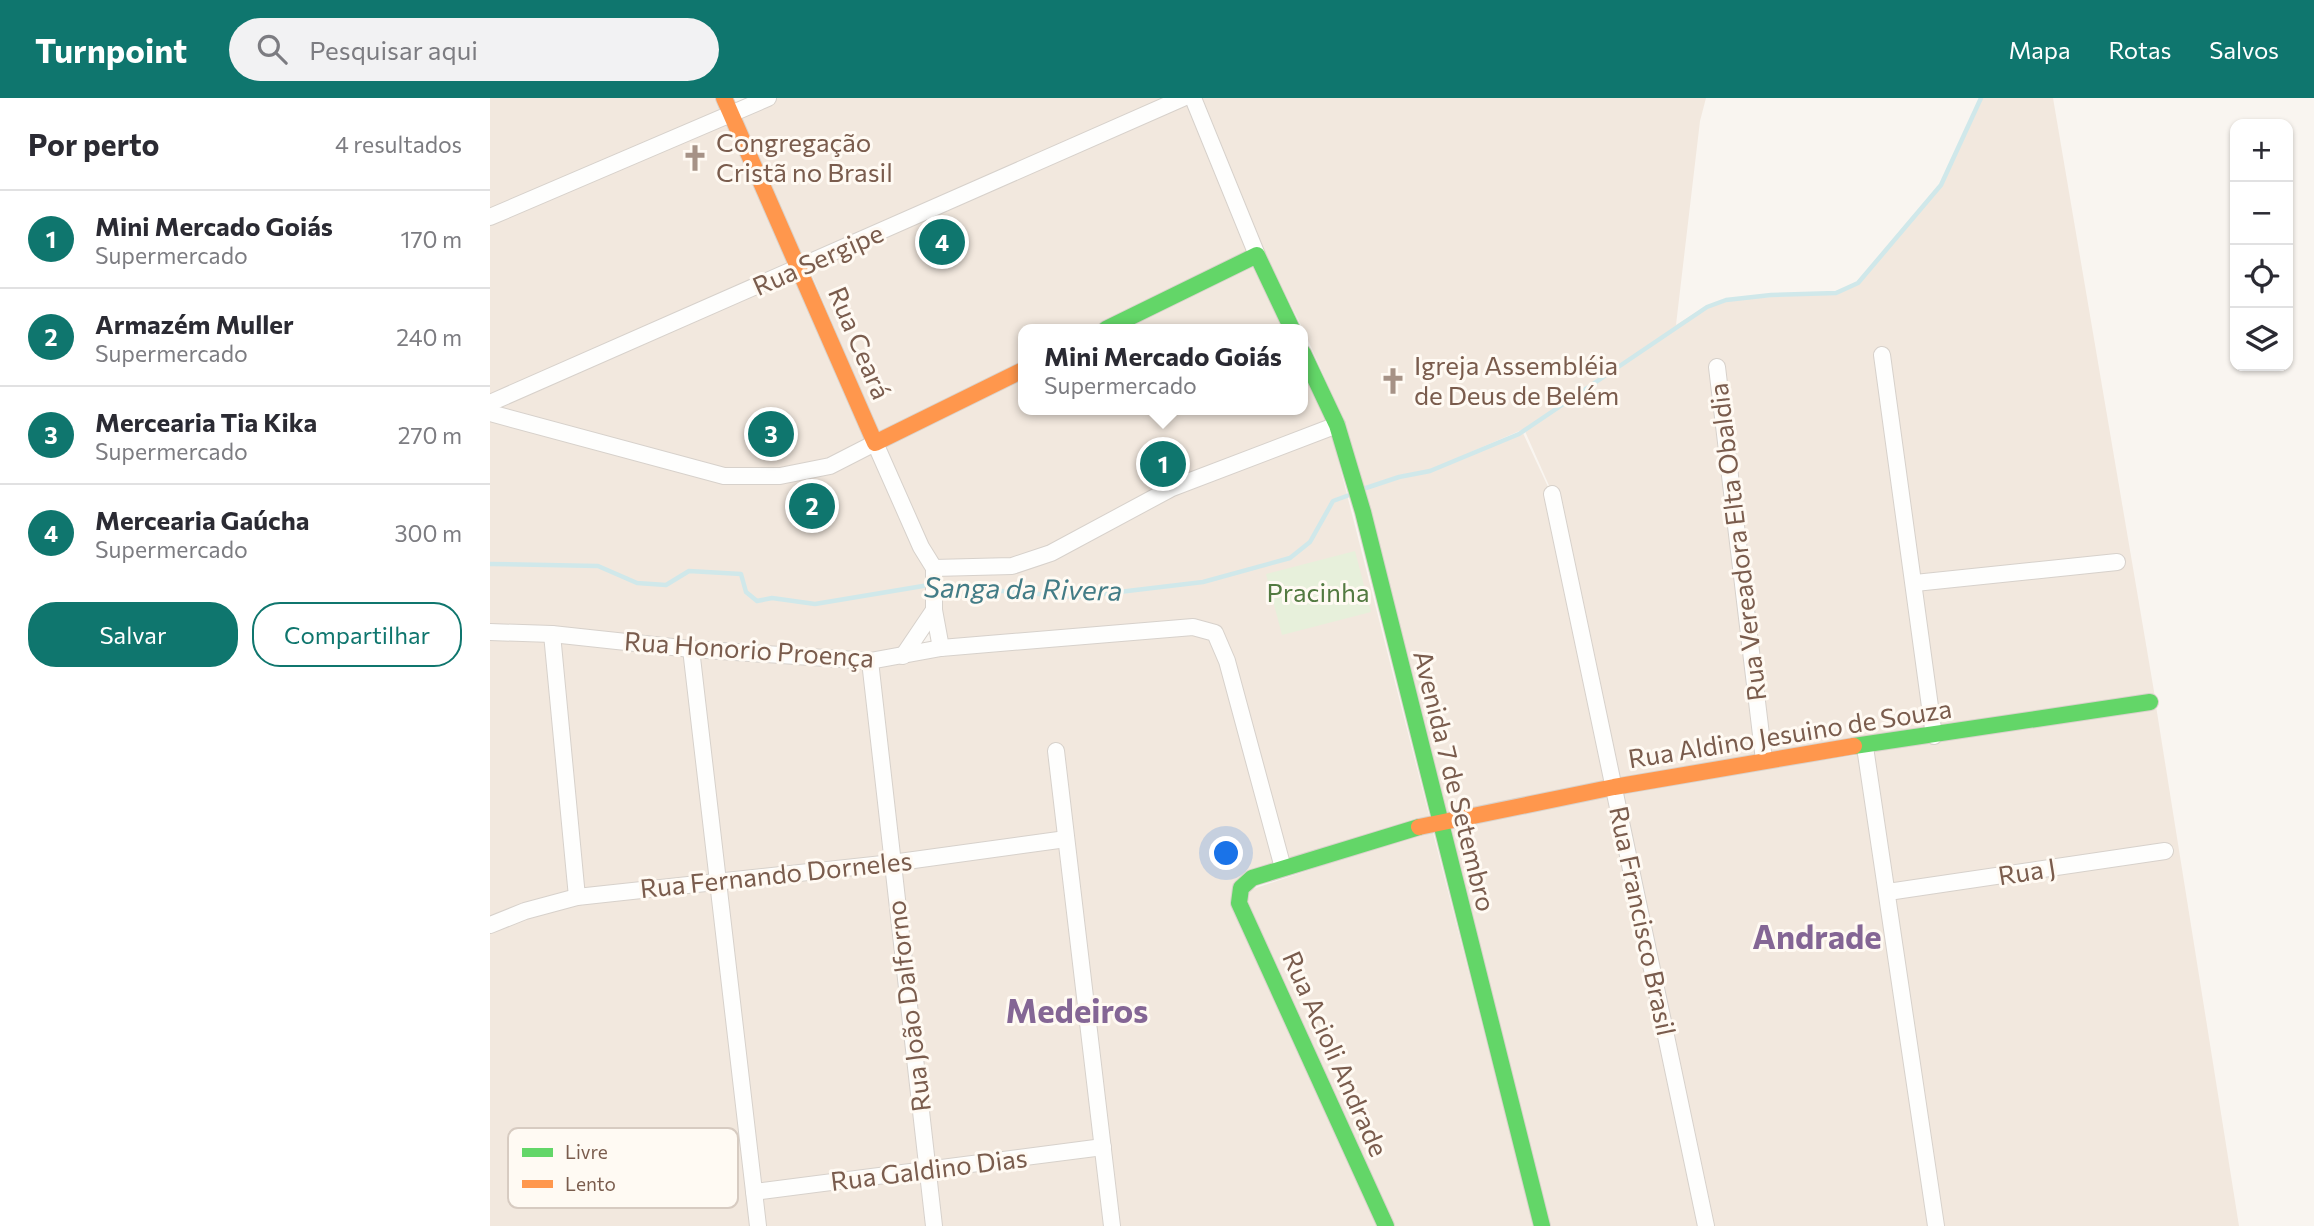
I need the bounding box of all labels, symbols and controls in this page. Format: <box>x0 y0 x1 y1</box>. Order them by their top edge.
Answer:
search box <box>229 18 719 81</box>
text: Turnpoint <box>35 29 187 70</box>
icon: search <box>253 30 291 68</box>
text: Pesquisar aqui <box>309 34 478 65</box>
text: Mapa <box>2009 35 2071 64</box>
text: Rotas <box>2109 35 2171 64</box>
text: Salvos <box>2209 35 2279 64</box>
map controls <box>2230 119 2293 371</box>
button: + <box>2230 119 2293 182</box>
text: Por perto <box>28 125 160 162</box>
place label: Congregação Cristã no Brasil <box>716 126 893 187</box>
text: 4 resultados <box>335 130 462 158</box>
church icon: Congregação Cristã no Brasil <box>680 143 710 173</box>
button: − <box>2230 182 2293 245</box>
text: Mini Mercado Goiás <box>95 210 333 241</box>
street label: Rua Sergipe <box>747 216 887 301</box>
pin: 4 <box>919 216 965 268</box>
text: 1 <box>46 225 56 253</box>
text: 170 m <box>401 225 462 253</box>
text: Supermercado <box>95 241 248 269</box>
button: locate <box>2230 245 2293 308</box>
street label: Rua Ceará <box>823 282 898 403</box>
text: Armazém Muller <box>95 308 294 339</box>
button: layers <box>2230 308 2293 371</box>
text: 2 <box>44 323 58 351</box>
text: 240 m <box>396 323 462 351</box>
popup <box>1018 324 1308 415</box>
text: Supermercado <box>95 339 248 367</box>
text: Mini Mercado Goiás <box>1044 340 1282 371</box>
place label: Igreja Assembléia de Deus de Belém <box>1414 349 1619 410</box>
church icon: Igreja Assembléia de Deus de Belém <box>1378 366 1408 396</box>
text: Supermercado <box>1044 371 1197 399</box>
street label: Rua Vereadora Elta Obaldia <box>1702 381 1771 703</box>
text: Mercearia Tia Kika <box>95 406 317 437</box>
pin: 3 <box>748 408 794 460</box>
text: 3 <box>44 421 58 449</box>
text: 270 m <box>398 421 462 449</box>
text: Supermercado <box>95 437 248 465</box>
pin: 1 <box>1140 438 1186 490</box>
pin: 2 <box>789 480 835 532</box>
text: Mercearia Gaúcha <box>95 504 309 535</box>
text: 4 <box>44 519 58 547</box>
text: 300 m <box>394 519 462 547</box>
text: Supermercado <box>95 535 248 563</box>
water label: Sanga da Rivera <box>923 569 1123 607</box>
park label: Pracinha <box>1267 576 1369 607</box>
button: Salvar <box>28 602 238 667</box>
button: Compartilhar <box>252 602 462 667</box>
street label: Rua Honorio Proença <box>623 624 875 673</box>
street label: Avenida 7 de Setembro <box>1408 647 1503 914</box>
street label: Rua Aldino Jesuino de Souza <box>1626 692 1954 773</box>
street label: Rua Francisco Brasil <box>1604 803 1683 1038</box>
your location <box>1209 836 1243 870</box>
street label: Rua Fernando Dorneles <box>638 844 914 903</box>
street label: Rua J <box>1996 851 2058 890</box>
street label: Rua João Dalforno <box>879 899 936 1114</box>
district label: Andrade <box>1752 915 1882 956</box>
street label: Rua Acioli Andrade <box>1277 946 1396 1161</box>
district label: Medeiros <box>1006 989 1148 1030</box>
legend <box>508 1128 738 1208</box>
text: Livre <box>565 1140 608 1163</box>
street label: Rua Galdino Dias <box>829 1141 1029 1196</box>
text: Lento <box>565 1172 616 1195</box>

